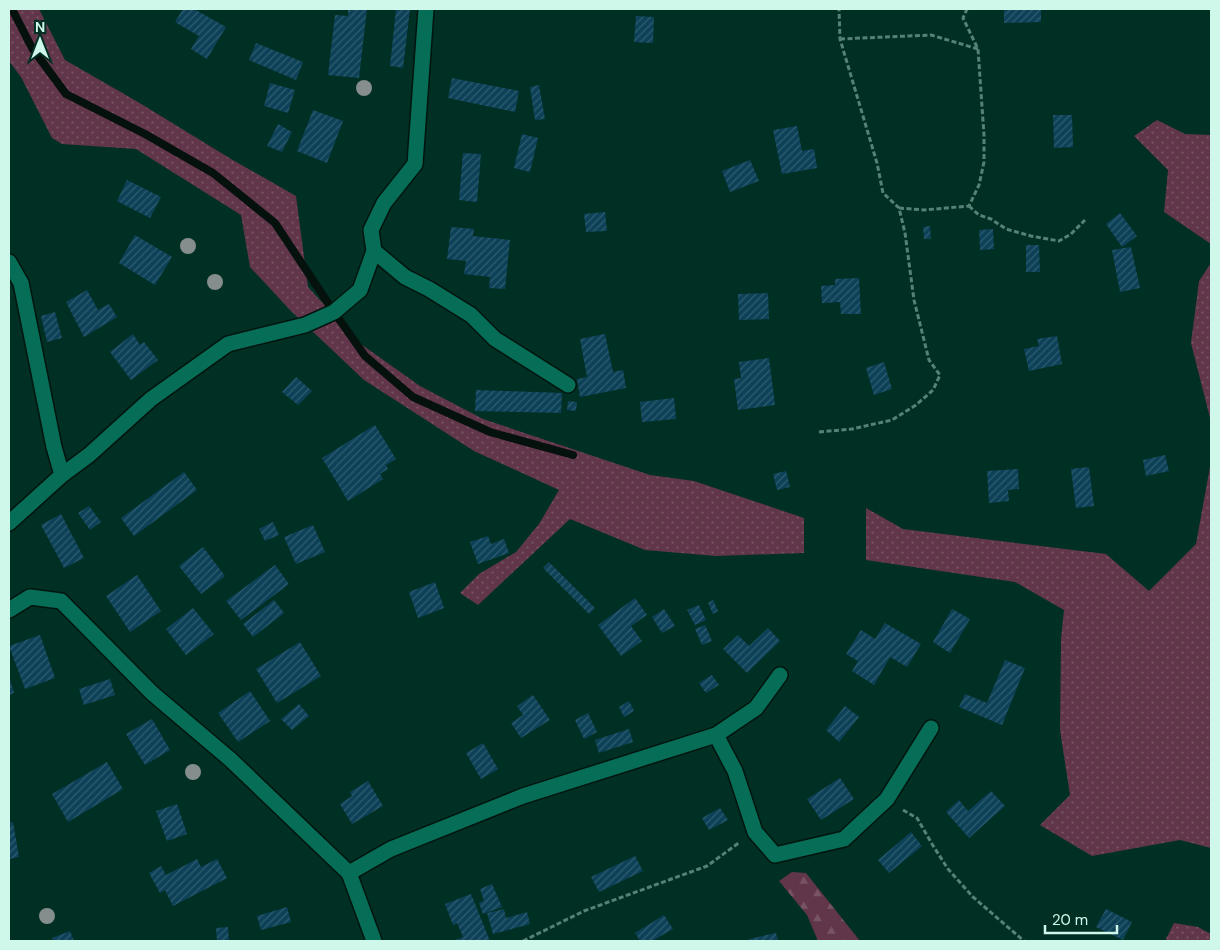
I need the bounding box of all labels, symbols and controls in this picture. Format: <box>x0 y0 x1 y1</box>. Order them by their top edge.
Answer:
north arrow <box>15 15 65 65</box>
text: N <box>35 18 45 36</box>
scale bar <box>1045 902 1118 934</box>
text: 20 m <box>1052 910 1088 930</box>

